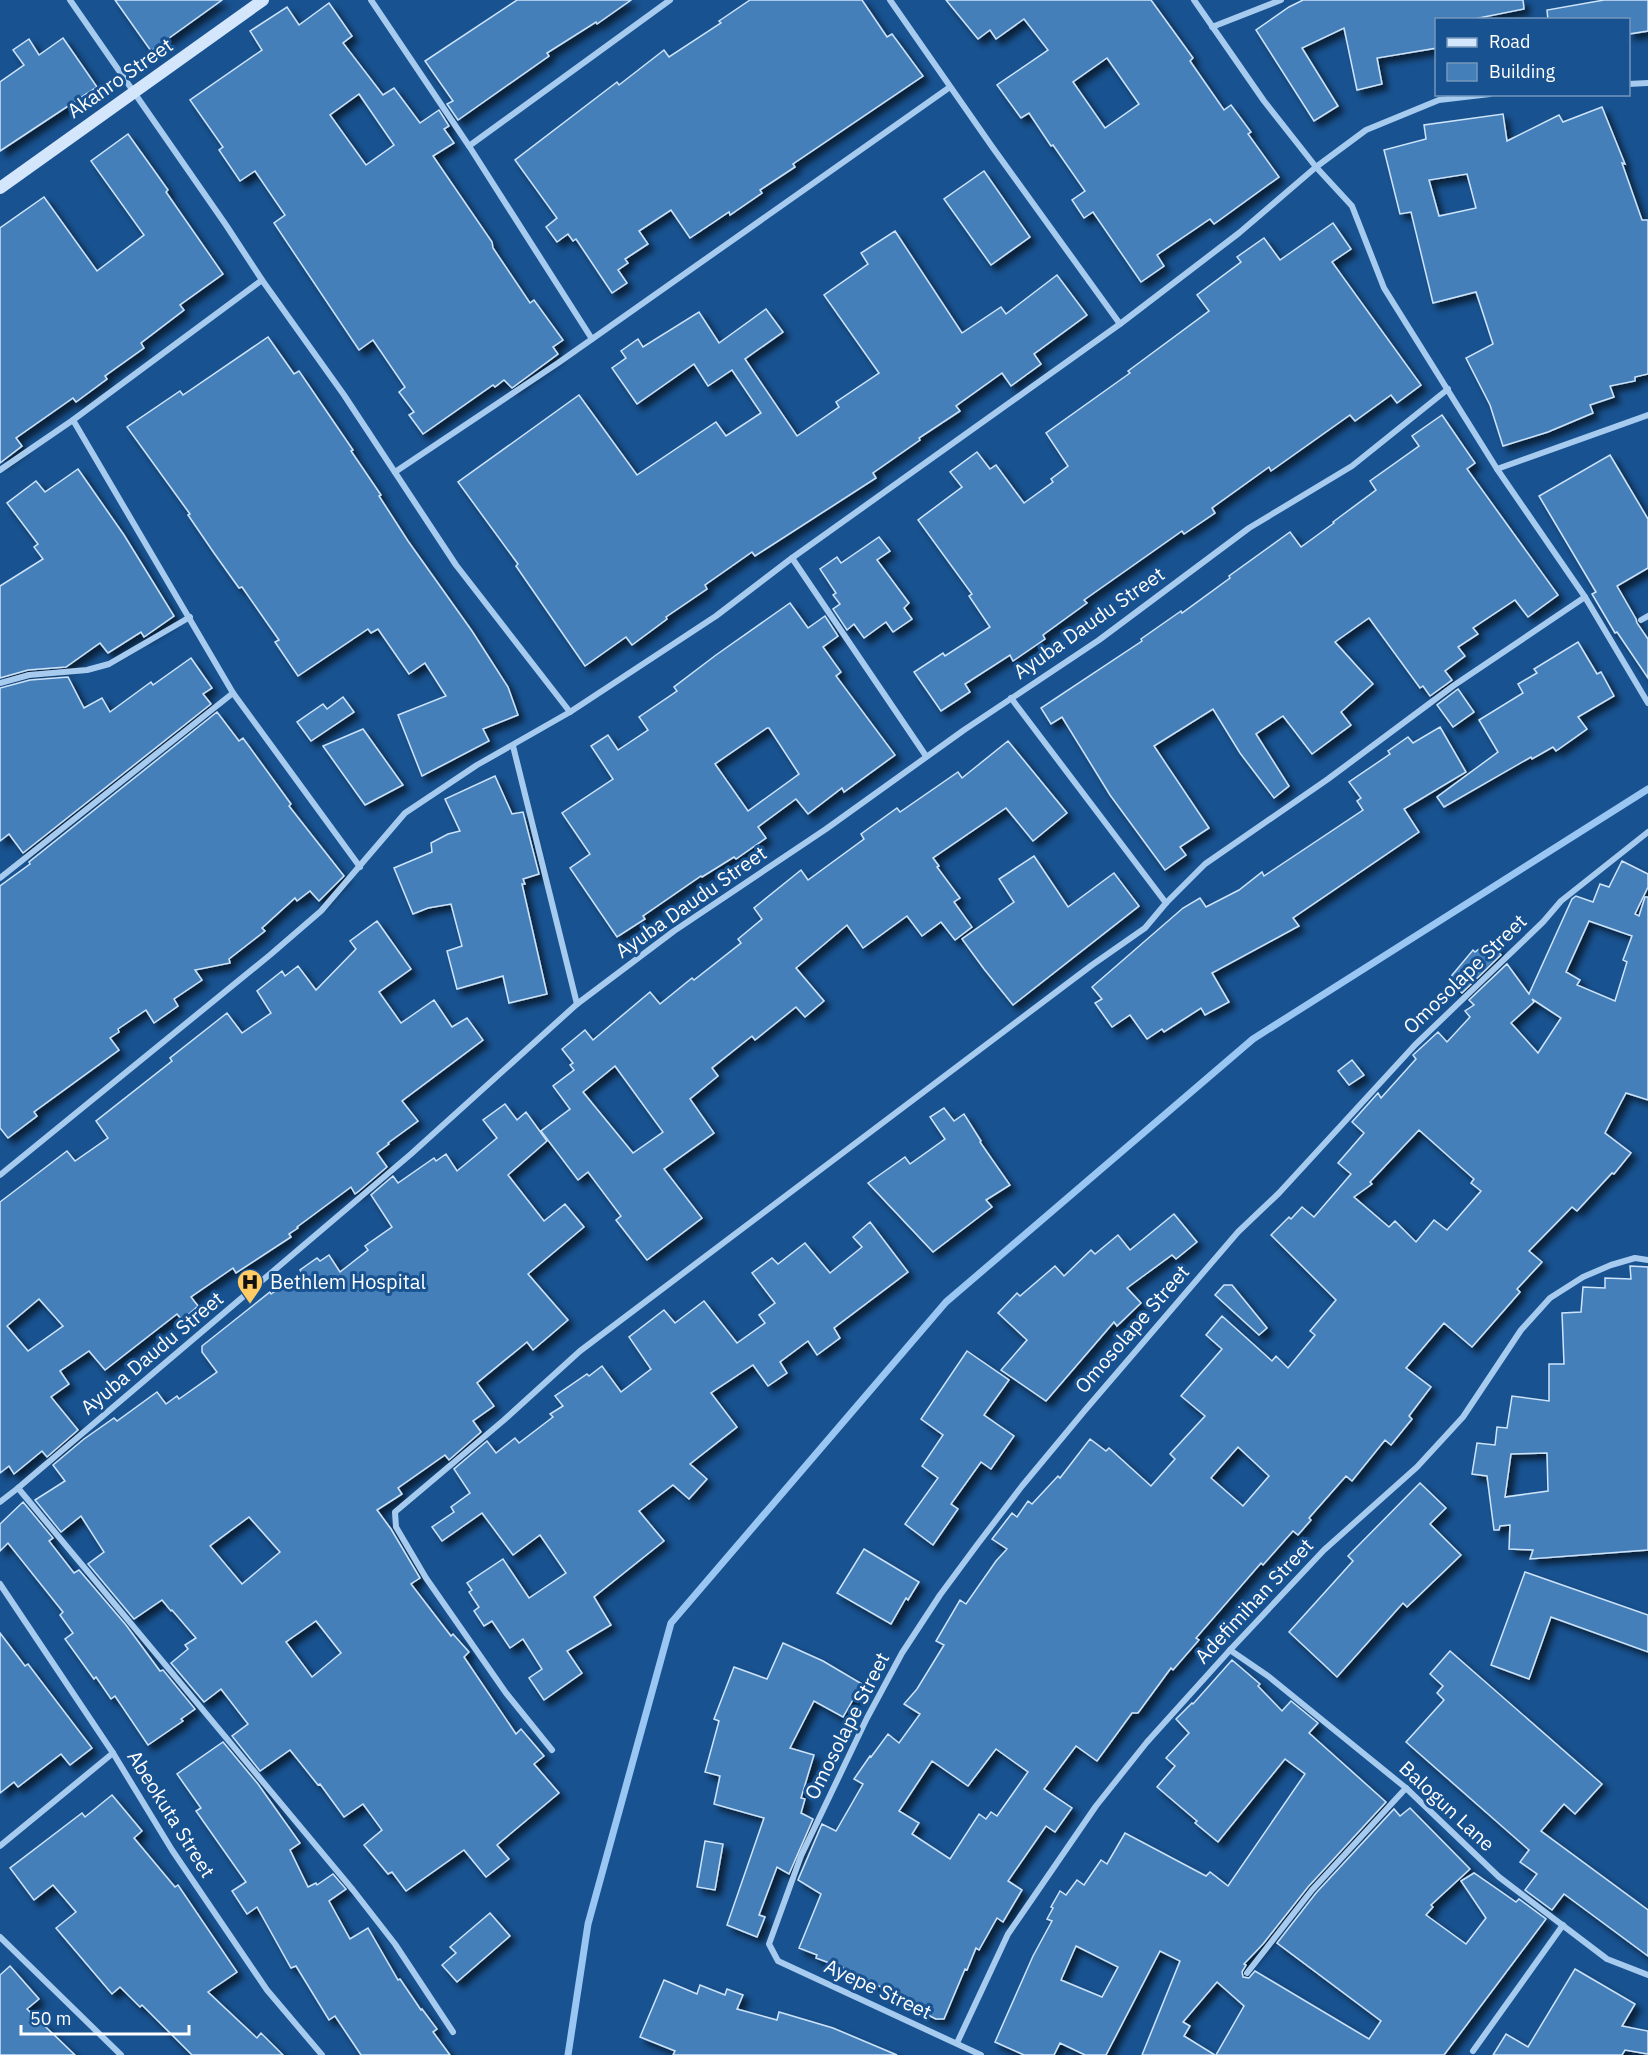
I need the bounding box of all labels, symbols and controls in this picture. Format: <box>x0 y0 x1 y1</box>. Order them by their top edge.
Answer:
legend <box>1435 18 1630 96</box>
text: Road <box>1489 30 1530 53</box>
street label: Akanro Street <box>61 31 178 124</box>
text: Building <box>1489 60 1556 83</box>
street label: Ayuba Daudu Street <box>1008 560 1170 685</box>
street label: Ayuba Daudu Street <box>610 839 772 964</box>
street label: Omosolape Street <box>1397 908 1532 1040</box>
street label: Omosolape Street <box>1068 1259 1195 1399</box>
hospital icon: Bethlem Hospital <box>235 1267 265 1305</box>
place label: Bethlem Hospital <box>270 1268 426 1295</box>
street label: Ayuba Daudu Street <box>74 1285 229 1420</box>
street label: Adefimihan Street <box>1188 1532 1319 1669</box>
street label: Omosolape Street <box>798 1647 895 1804</box>
street label: Abeokuta Street <box>121 1745 221 1883</box>
street label: Balogun Lane <box>1394 1754 1501 1857</box>
street label: Ayepe Street <box>820 1952 936 2025</box>
scale bar <box>21 1998 189 2036</box>
text: 50 m <box>30 2007 72 2030</box>

